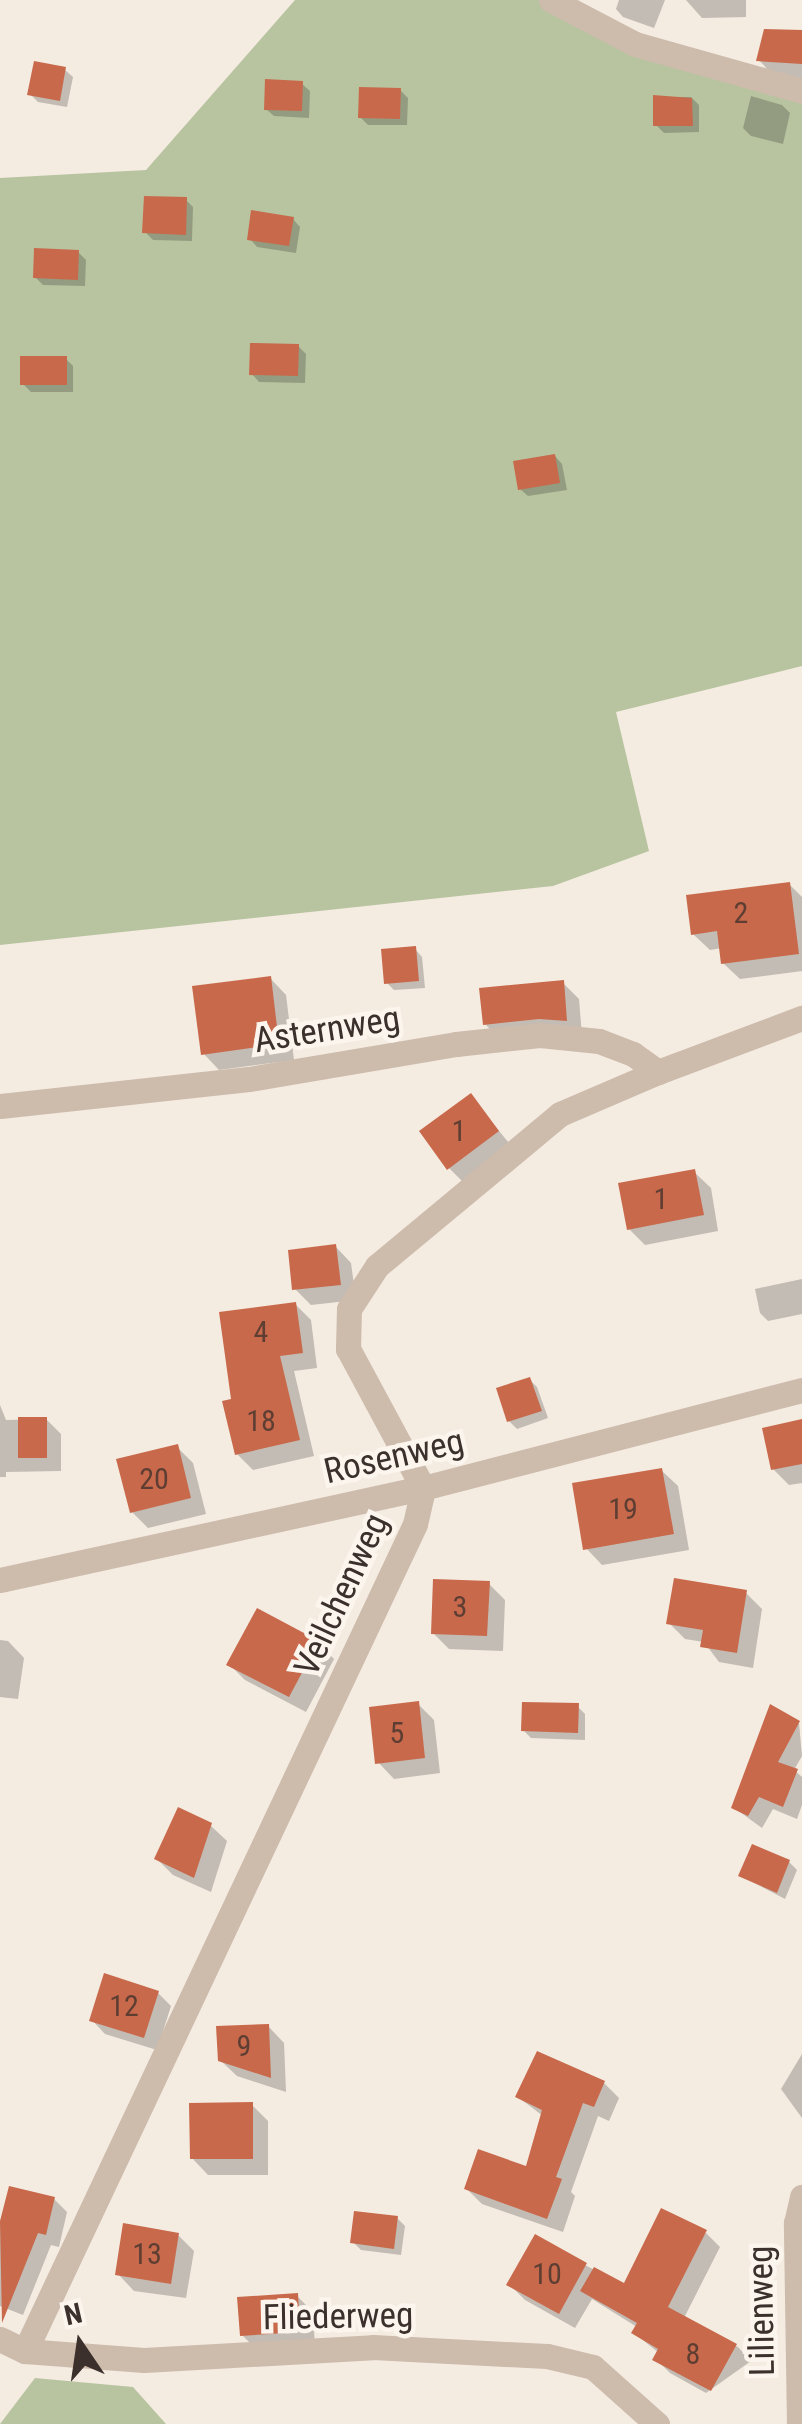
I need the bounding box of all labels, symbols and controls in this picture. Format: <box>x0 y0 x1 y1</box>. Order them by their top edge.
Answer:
house number: 2 <box>734 895 748 931</box>
street label: Asternweg <box>251 998 403 1062</box>
house number: 1 <box>452 1113 466 1149</box>
house number: 1 <box>654 1181 668 1217</box>
house number: 4 <box>254 1314 268 1350</box>
house number: 18 <box>246 1403 276 1439</box>
street label: Rosenweg <box>320 1421 468 1493</box>
house number: 20 <box>139 1461 169 1497</box>
house number: 19 <box>608 1491 638 1527</box>
street label: Veilchenweg <box>286 1507 398 1683</box>
house number: 3 <box>453 1589 467 1625</box>
house number: 5 <box>390 1715 404 1751</box>
house number: 12 <box>109 1988 139 2024</box>
house number: 9 <box>237 2028 251 2064</box>
house number: 13 <box>132 2236 162 2272</box>
street label: Lilienweg <box>740 2245 784 2377</box>
house number: 10 <box>532 2256 562 2292</box>
north arrow <box>30 2294 130 2394</box>
street label: Fliederweg <box>262 2295 414 2339</box>
text: N <box>61 2296 85 2332</box>
house number: 8 <box>686 2336 700 2372</box>

